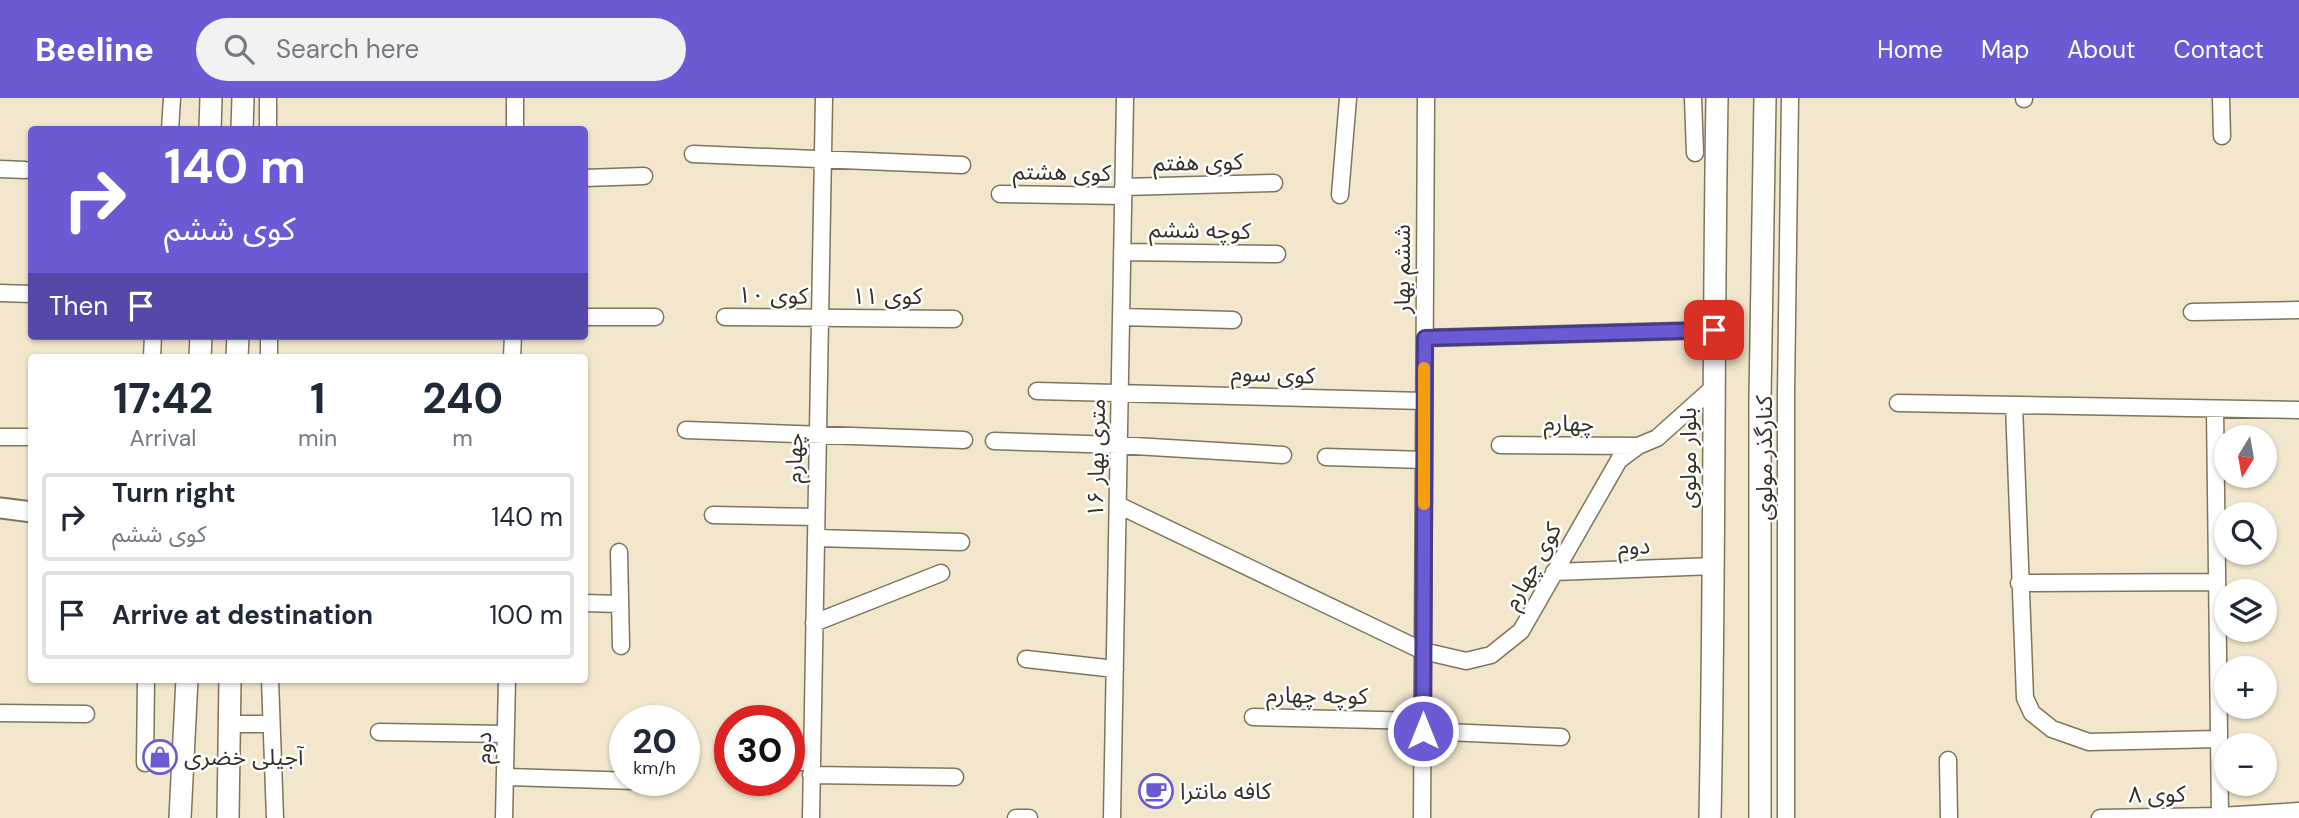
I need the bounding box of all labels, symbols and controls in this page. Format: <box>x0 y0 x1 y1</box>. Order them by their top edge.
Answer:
search box <box>196 18 686 81</box>
text: Beeline <box>35 28 154 71</box>
icon: search <box>220 30 258 68</box>
text: Search here <box>276 32 419 66</box>
text: Home <box>1877 34 1943 65</box>
text: Map <box>1981 34 2029 65</box>
text: About <box>2067 34 2136 65</box>
text: Contact <box>2174 34 2264 65</box>
text: 140 m <box>164 134 306 198</box>
street label: کوی هفتم <box>1153 146 1244 180</box>
icon: right <box>49 154 140 245</box>
street label: کوی هشتم <box>1013 156 1112 190</box>
text: کوی ششم <box>164 208 295 250</box>
street label: کوچه ششم <box>1149 214 1252 248</box>
street label: ششم بهار <box>1387 224 1419 315</box>
street label: کوی ۱۰ <box>738 279 809 311</box>
street label: کوی ۱۱ <box>852 281 923 311</box>
icon: arrive <box>122 287 160 325</box>
text: Then <box>49 289 108 323</box>
pin <box>1684 300 1744 360</box>
icon: arrive <box>1695 311 1733 349</box>
street label: کوی سوم <box>1230 358 1316 393</box>
text: 17:42 <box>113 371 213 426</box>
text: 1 <box>310 371 325 426</box>
text: 240 <box>422 371 503 426</box>
street label: کنارگذر مولوی <box>1749 395 1779 521</box>
street label: ۱۶ متری بهار <box>1080 398 1112 518</box>
street label: بلوار مولوی <box>1673 407 1703 509</box>
street label: چهارم <box>1543 408 1595 441</box>
text: Arrival <box>129 423 196 453</box>
text: min <box>298 423 337 453</box>
text: m <box>452 423 473 453</box>
north arrow <box>2214 425 2277 488</box>
map controls <box>2214 425 2277 796</box>
street label: چهارم <box>779 432 812 484</box>
text: Turn right <box>112 476 236 510</box>
icon: right <box>53 498 91 536</box>
text: 140 m <box>491 500 563 534</box>
button: search <box>2214 502 2277 565</box>
street label: کوی چهارم <box>1496 517 1571 616</box>
text: کوی ششم <box>112 519 206 549</box>
street label: دوم <box>1617 530 1651 565</box>
button: layers <box>2214 579 2277 642</box>
icon: arrive <box>53 596 91 634</box>
text: Arrive at destination <box>112 598 373 632</box>
text: 100 m <box>489 598 563 632</box>
button: + <box>2214 656 2277 719</box>
street label: کوچه چهارم <box>1266 679 1369 714</box>
position arrow <box>1386 694 1460 768</box>
speed limit sign: 30 <box>714 705 805 796</box>
text: 20 <box>632 718 677 764</box>
street label: دوم <box>468 732 501 765</box>
button: − <box>2214 733 2277 796</box>
shop icon: آجیلی خضری <box>141 738 179 776</box>
place label: آجیلی خضری <box>184 742 305 772</box>
text: km/h <box>633 756 676 780</box>
cafe icon: کافه مانترا <box>1137 772 1175 810</box>
place label: کافه مانترا <box>1180 776 1272 806</box>
street label: کوی ۸ <box>2128 778 2186 809</box>

